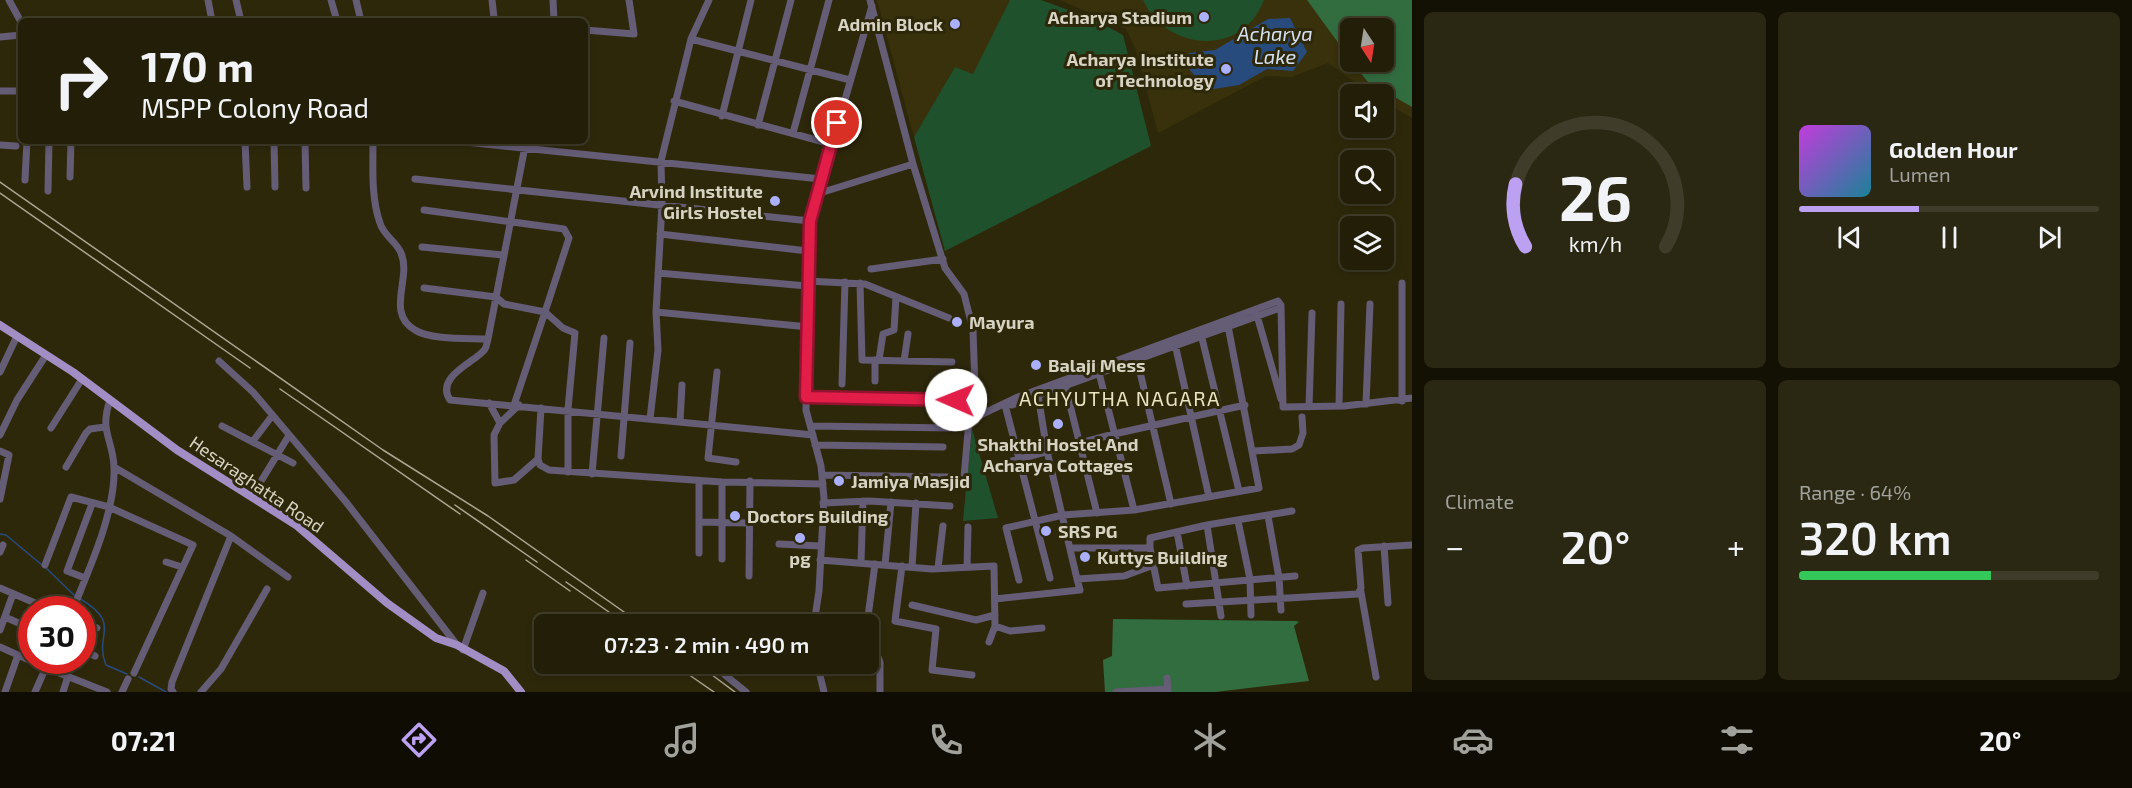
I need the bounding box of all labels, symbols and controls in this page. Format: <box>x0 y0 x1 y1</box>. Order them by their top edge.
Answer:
place label: Acharya Stadium <box>1048 6 1192 28</box>
marker: Acharya Stadium <box>1197 10 1211 24</box>
place label: Admin Block <box>838 13 943 35</box>
marker: Admin Block <box>948 17 962 31</box>
north arrow <box>1340 18 1394 72</box>
map controls <box>1340 18 1394 270</box>
water label: Acharya Lake <box>1236 21 1313 68</box>
text: 170 m <box>141 40 254 90</box>
icon: right <box>42 42 120 120</box>
place label: Acharya Institute of Technology <box>1067 48 1215 91</box>
marker: Acharya Institute of Technology <box>1219 62 1233 76</box>
button: sound <box>1340 84 1394 138</box>
text: MSPP Colony Road <box>141 91 369 123</box>
pin <box>811 97 862 148</box>
icon: arrive <box>820 106 853 139</box>
text: Golden Hour <box>1889 136 2018 162</box>
button: search <box>1340 150 1394 204</box>
text: 26 <box>1558 159 1632 234</box>
text: Lumen <box>1889 162 1951 186</box>
place label: Arvind Institute Girls Hostel <box>629 180 763 223</box>
marker: Arvind Institute Girls Hostel <box>768 194 782 208</box>
button: layers <box>1340 216 1394 270</box>
icon: previous <box>1833 221 1866 254</box>
icon: pause <box>1933 221 1966 254</box>
icon: next <box>2033 221 2066 254</box>
text: km/h <box>1568 231 1622 256</box>
place label: Mayura <box>969 311 1034 333</box>
marker: Mayura <box>950 315 964 329</box>
place label: Balaji Mess <box>1048 354 1146 376</box>
marker: Balaji Mess <box>1029 358 1043 372</box>
position arrow <box>924 368 988 432</box>
district label: ACHYUTHA NAGARA <box>1019 386 1221 410</box>
marker: Shakthi Hostel And Acharya Cottages <box>1051 417 1065 431</box>
street label: Hesaraghatta Road <box>186 431 328 537</box>
place label: Shakthi Hostel And Acharya Cottages <box>977 433 1139 476</box>
place label: Jamiya Masjid <box>851 470 970 492</box>
marker: Jamiya Masjid <box>832 474 846 488</box>
text: Range · 64% <box>1799 480 1911 504</box>
text: Climate <box>1445 489 1514 513</box>
place label: Doctors Building <box>747 505 889 527</box>
marker: Doctors Building <box>728 509 742 523</box>
text: 320 km <box>1799 510 1952 564</box>
text: 20° <box>1561 519 1630 573</box>
place label: SRS PG <box>1058 520 1117 542</box>
marker: SRS PG <box>1039 524 1053 538</box>
text: − <box>1445 526 1464 566</box>
text: + <box>1727 526 1745 566</box>
marker: pg <box>793 531 807 545</box>
place label: Kuttys Building <box>1097 546 1228 568</box>
place label: pg <box>789 547 811 569</box>
marker: Kuttys Building <box>1078 550 1092 564</box>
speed limit sign: 30 <box>18 596 96 674</box>
text: 07:23 · 2 min · 490 m <box>604 631 809 657</box>
icon: directions <box>398 719 440 761</box>
icon: music <box>661 719 703 761</box>
icon: phone <box>925 719 967 761</box>
icon: climate <box>1189 719 1231 761</box>
icon: car <box>1452 719 1494 761</box>
icon: filters <box>1716 719 1758 761</box>
text: 07:21 <box>111 724 176 756</box>
text: 20° <box>1979 724 2021 756</box>

